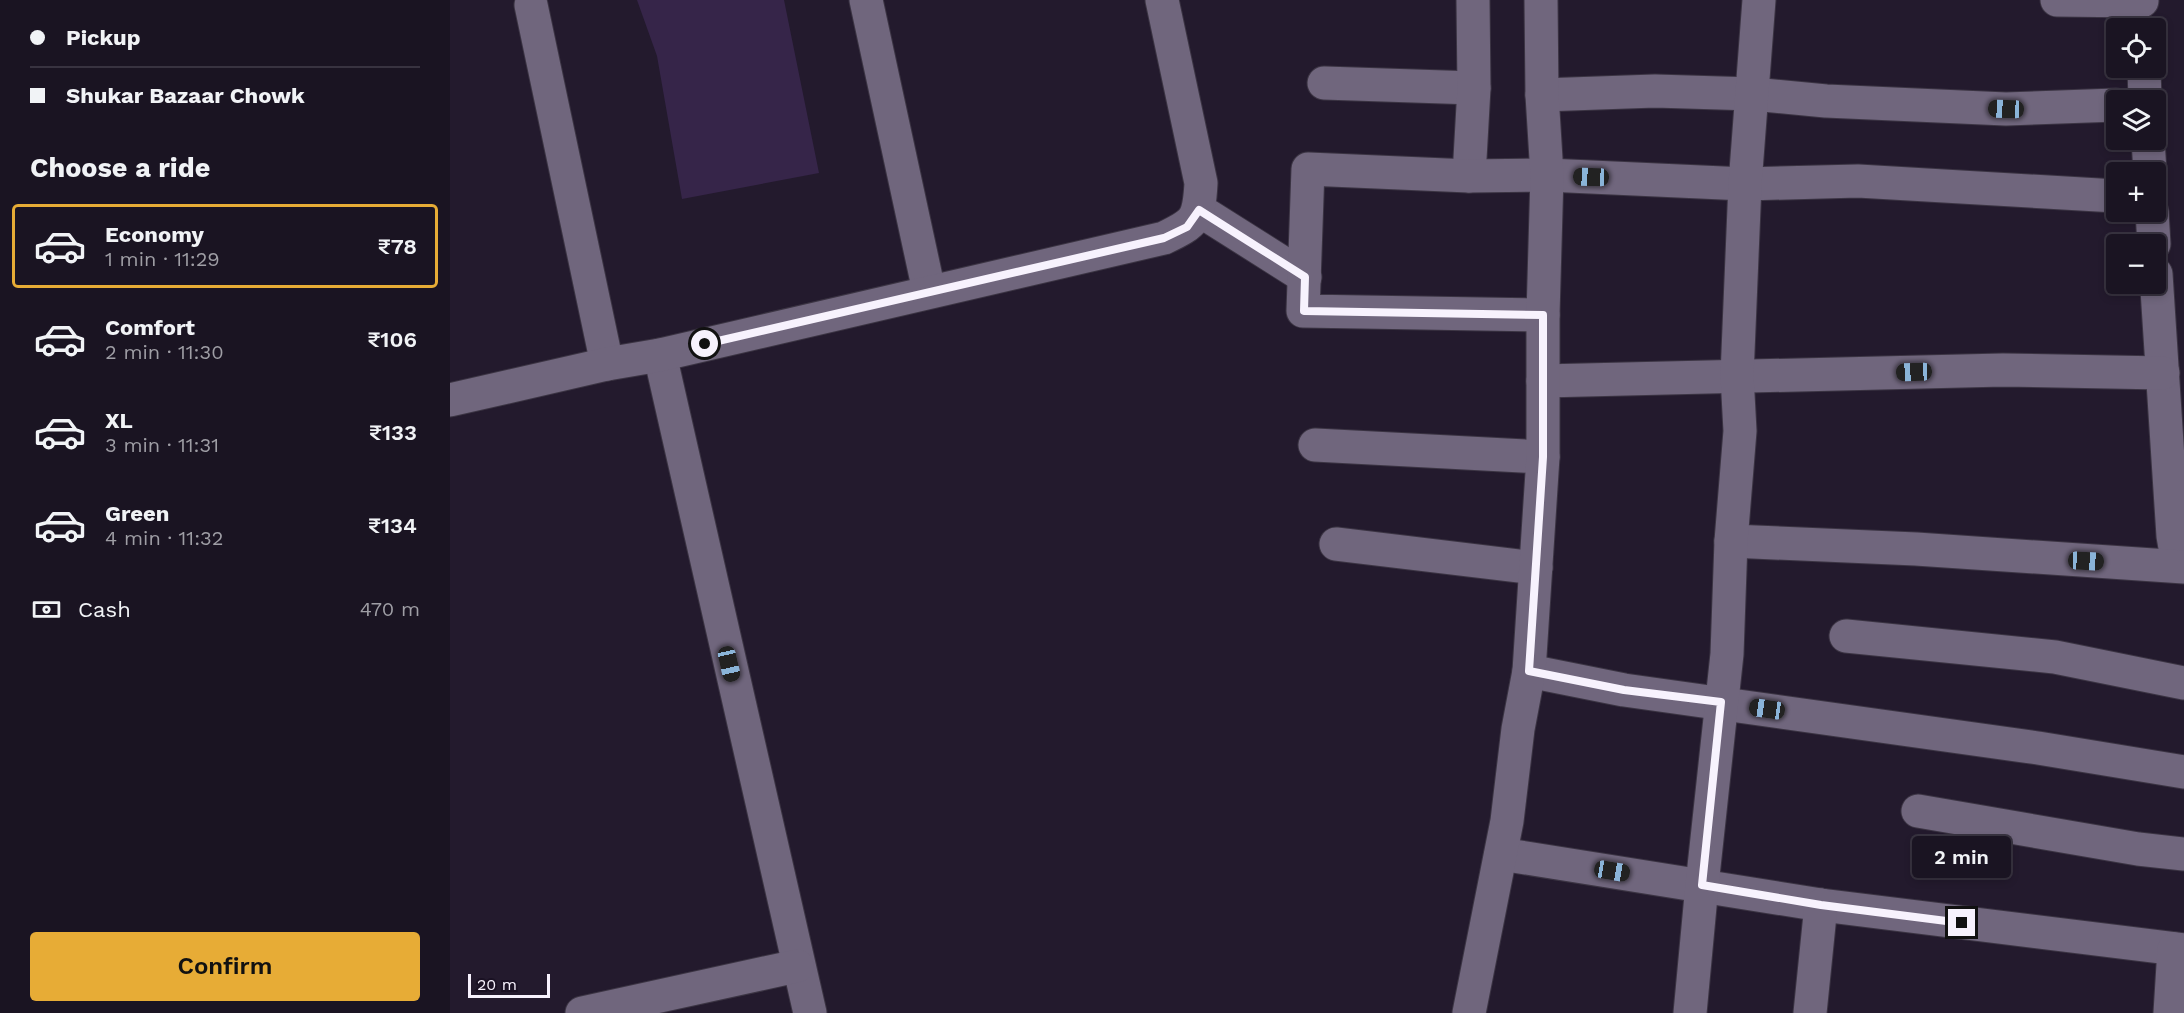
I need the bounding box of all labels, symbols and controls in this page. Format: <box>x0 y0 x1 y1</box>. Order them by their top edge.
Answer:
map controls <box>2106 18 2166 294</box>
button: locate <box>2106 18 2166 78</box>
text: Pickup <box>66 25 141 50</box>
text: Shukar Bazaar Chowk <box>66 83 305 108</box>
button: layers <box>2106 90 2166 150</box>
car <box>1988 99 2024 119</box>
text: Choose a ride <box>30 152 210 184</box>
button: + <box>2106 162 2166 222</box>
car <box>1573 167 1609 187</box>
icon: car <box>33 219 87 273</box>
text: Economy <box>105 222 204 247</box>
text: ₹78 <box>378 234 417 259</box>
button: − <box>2106 234 2166 294</box>
text: 1 min · 11:29 <box>105 247 220 271</box>
icon: car <box>33 312 87 366</box>
text: Comfort <box>105 315 195 340</box>
text: ₹106 <box>367 327 417 352</box>
route start <box>691 330 718 357</box>
text: 2 min · 11:30 <box>105 340 224 364</box>
car <box>1896 362 1932 382</box>
icon: car <box>33 405 87 459</box>
text: XL <box>105 408 133 433</box>
text: ₹133 <box>369 420 417 445</box>
text: 3 min · 11:31 <box>105 433 219 457</box>
icon: car <box>33 498 87 552</box>
text: Green <box>105 501 169 526</box>
text: ₹134 <box>368 513 417 538</box>
text: 4 min · 11:32 <box>105 526 223 550</box>
car <box>2068 551 2104 571</box>
icon: cash <box>30 593 63 626</box>
text: Cash <box>78 597 131 622</box>
text: 470 m <box>360 597 420 621</box>
car <box>716 644 742 684</box>
car <box>1748 698 1786 720</box>
callout: 2 min <box>1912 836 2012 878</box>
text: 2 min <box>1934 845 1989 869</box>
car <box>1593 859 1631 883</box>
route end <box>1948 909 1975 936</box>
button: Confirm <box>30 932 420 1001</box>
scale bar <box>468 971 550 998</box>
text: 20 m <box>477 975 517 994</box>

